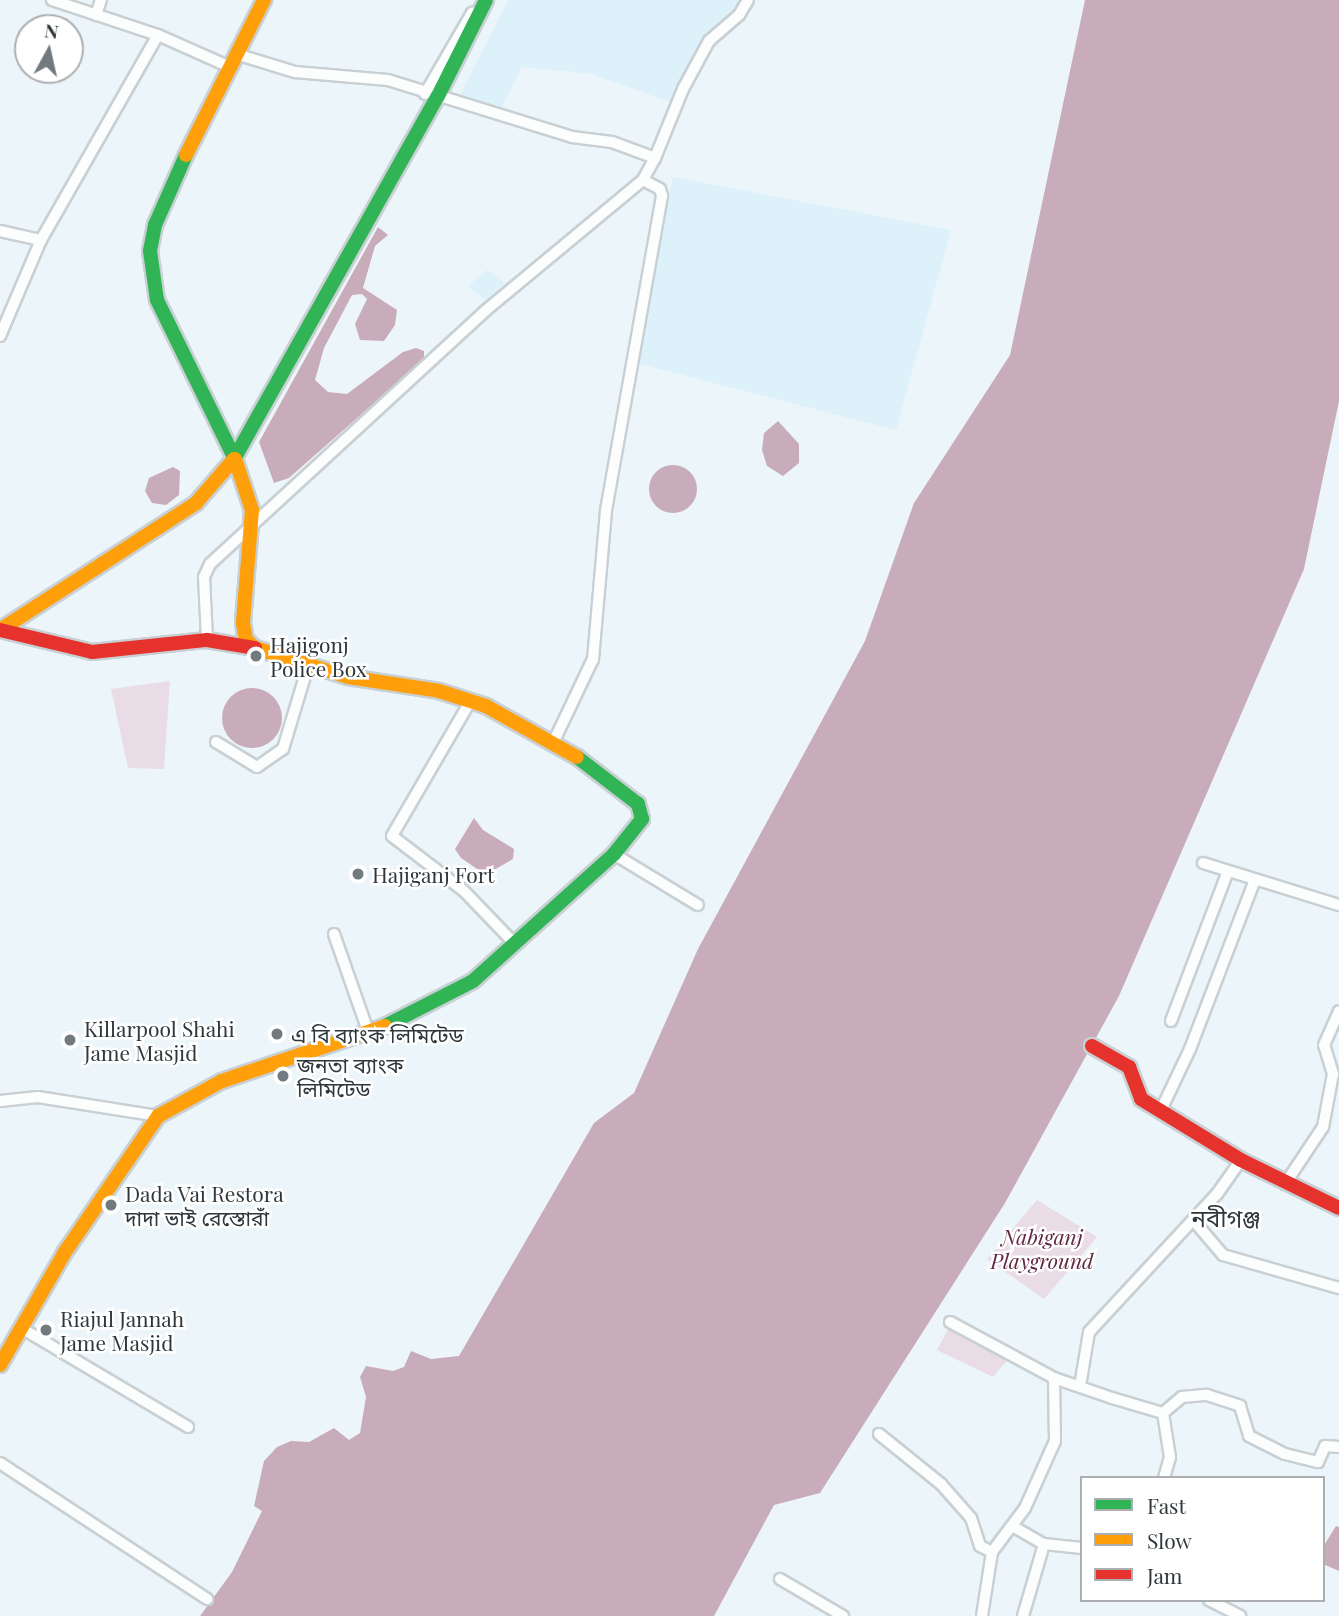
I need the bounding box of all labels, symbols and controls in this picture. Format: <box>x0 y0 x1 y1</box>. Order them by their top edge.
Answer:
north arrow <box>14 14 84 84</box>
text: N <box>43 16 60 44</box>
place label: Hajigonj Police Box <box>270 631 367 681</box>
marker: Hajigonj Police Box <box>248 648 264 664</box>
place label: Hajiganj Fort <box>372 861 494 887</box>
marker: Hajiganj Fort <box>350 866 366 882</box>
place label: Killarpool Shahi Jame Masjid <box>84 1015 235 1065</box>
place label: এ বি ব্যাংক লিমিটেড <box>291 1021 463 1047</box>
marker: এ বি ব্যাংক লিমিটেড <box>269 1026 285 1042</box>
marker: Killarpool Shahi Jame Masjid <box>62 1032 78 1048</box>
place label: জনতা ব্যাংক লিমিটেড <box>297 1051 403 1101</box>
marker: জনতা ব্যাংক লিমিটেড <box>275 1068 291 1084</box>
place label: Dada Vai Restora দাদা ভাই রেস্তোরাঁ <box>125 1180 285 1230</box>
marker: Dada Vai Restora দাদা ভাই রেস্তোরাঁ <box>103 1197 119 1213</box>
district label: নবীগঞ্জ <box>1192 1204 1260 1232</box>
park label: Nabiganj Playground <box>991 1223 1093 1273</box>
place label: Riajul Jannah Jame Masjid <box>60 1305 184 1355</box>
marker: Riajul Jannah Jame Masjid <box>38 1322 54 1338</box>
legend <box>1080 1476 1325 1602</box>
text: Fast <box>1147 1491 1186 1519</box>
text: Slow <box>1147 1526 1192 1554</box>
text: Jam <box>1147 1561 1183 1589</box>

